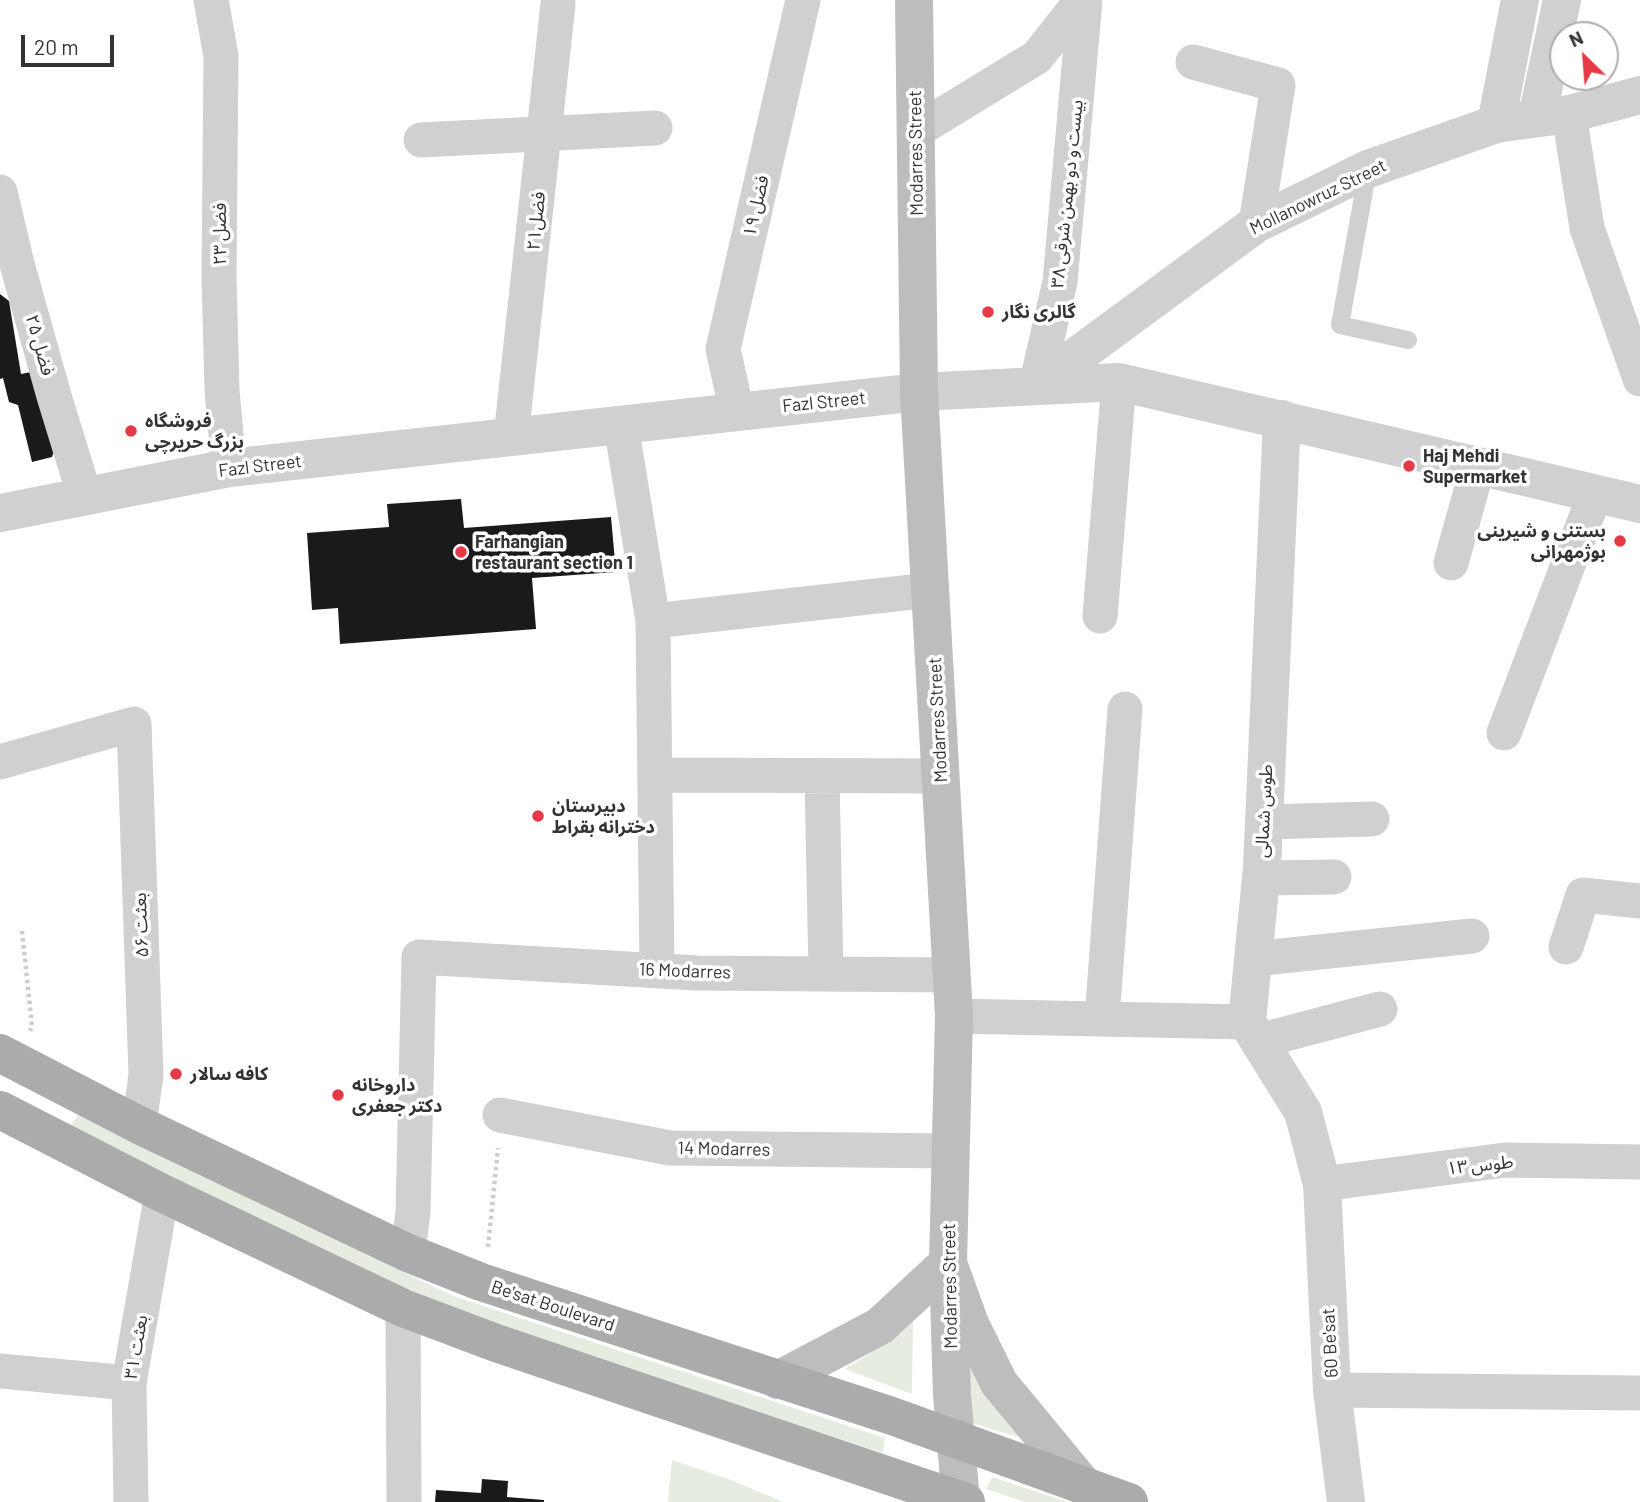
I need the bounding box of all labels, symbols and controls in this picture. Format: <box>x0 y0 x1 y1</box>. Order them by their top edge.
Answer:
scale bar <box>24 21 117 65</box>
north arrow <box>1549 21 1619 91</box>
text: N <box>1565 25 1586 51</box>
text: 20 m <box>34 34 79 59</box>
street label: Modarres Street <box>904 90 928 216</box>
street label: بیست و دو بهمن شرقی ۳۸ <box>1046 99 1088 289</box>
street label: Mollanowruz Street <box>1246 155 1390 239</box>
street label: فضل ۱۹ <box>738 173 774 239</box>
street label: فضل۲۱ <box>522 191 550 251</box>
street label: فضل ۲۳ <box>209 203 231 265</box>
place label: گالری نگار <box>1002 301 1076 323</box>
marker: گالری نگار <box>980 304 996 320</box>
street label: فضل ۲۵ <box>21 312 59 378</box>
street label: Fazl Street <box>781 387 867 417</box>
place label: فروشگاه بزرگ حریرچی <box>145 410 244 452</box>
marker: فروشگاه بزرگ حریرچی <box>123 423 139 439</box>
place label: Haj Mehdi Supermarket <box>1423 445 1527 488</box>
street label: Fazl Street <box>217 450 303 482</box>
marker: Haj Mehdi Supermarket <box>1401 458 1417 474</box>
place label: بستنی و شیرینی بوژمهرانی <box>1477 520 1606 562</box>
place label: Farhangian restaurant section 1 <box>475 531 633 574</box>
marker: بستنی و شیرینی بوژمهرانی <box>1612 533 1628 549</box>
marker: Farhangian restaurant section 1 <box>453 544 469 560</box>
street label: Modarres Street <box>924 657 952 783</box>
street label: طوس شمالی <box>1251 764 1277 858</box>
place label: دبیرستان دخترانه بقراط <box>552 795 655 838</box>
marker: دبیرستان دخترانه بقراط <box>530 808 546 824</box>
street label: بعثت ۵۶ <box>129 892 153 958</box>
street label: 16 Modarres <box>639 959 731 983</box>
place label: کافه سالار <box>190 1063 268 1085</box>
marker: کافه سالار <box>168 1066 184 1082</box>
place label: داروخانه دکتر جعفری <box>352 1074 442 1116</box>
marker: داروخانه دکتر جعفری <box>330 1087 346 1103</box>
street label: 14 Modarres <box>678 1137 770 1161</box>
street label: طوس ۱۳ <box>1446 1151 1514 1179</box>
street label: Modarres Street <box>938 1223 962 1349</box>
street label: Be'sat Boulevard <box>489 1276 617 1336</box>
street label: 60 Be'sat <box>1317 1308 1343 1378</box>
street label: بعثت ۳۱ <box>120 1313 152 1381</box>

